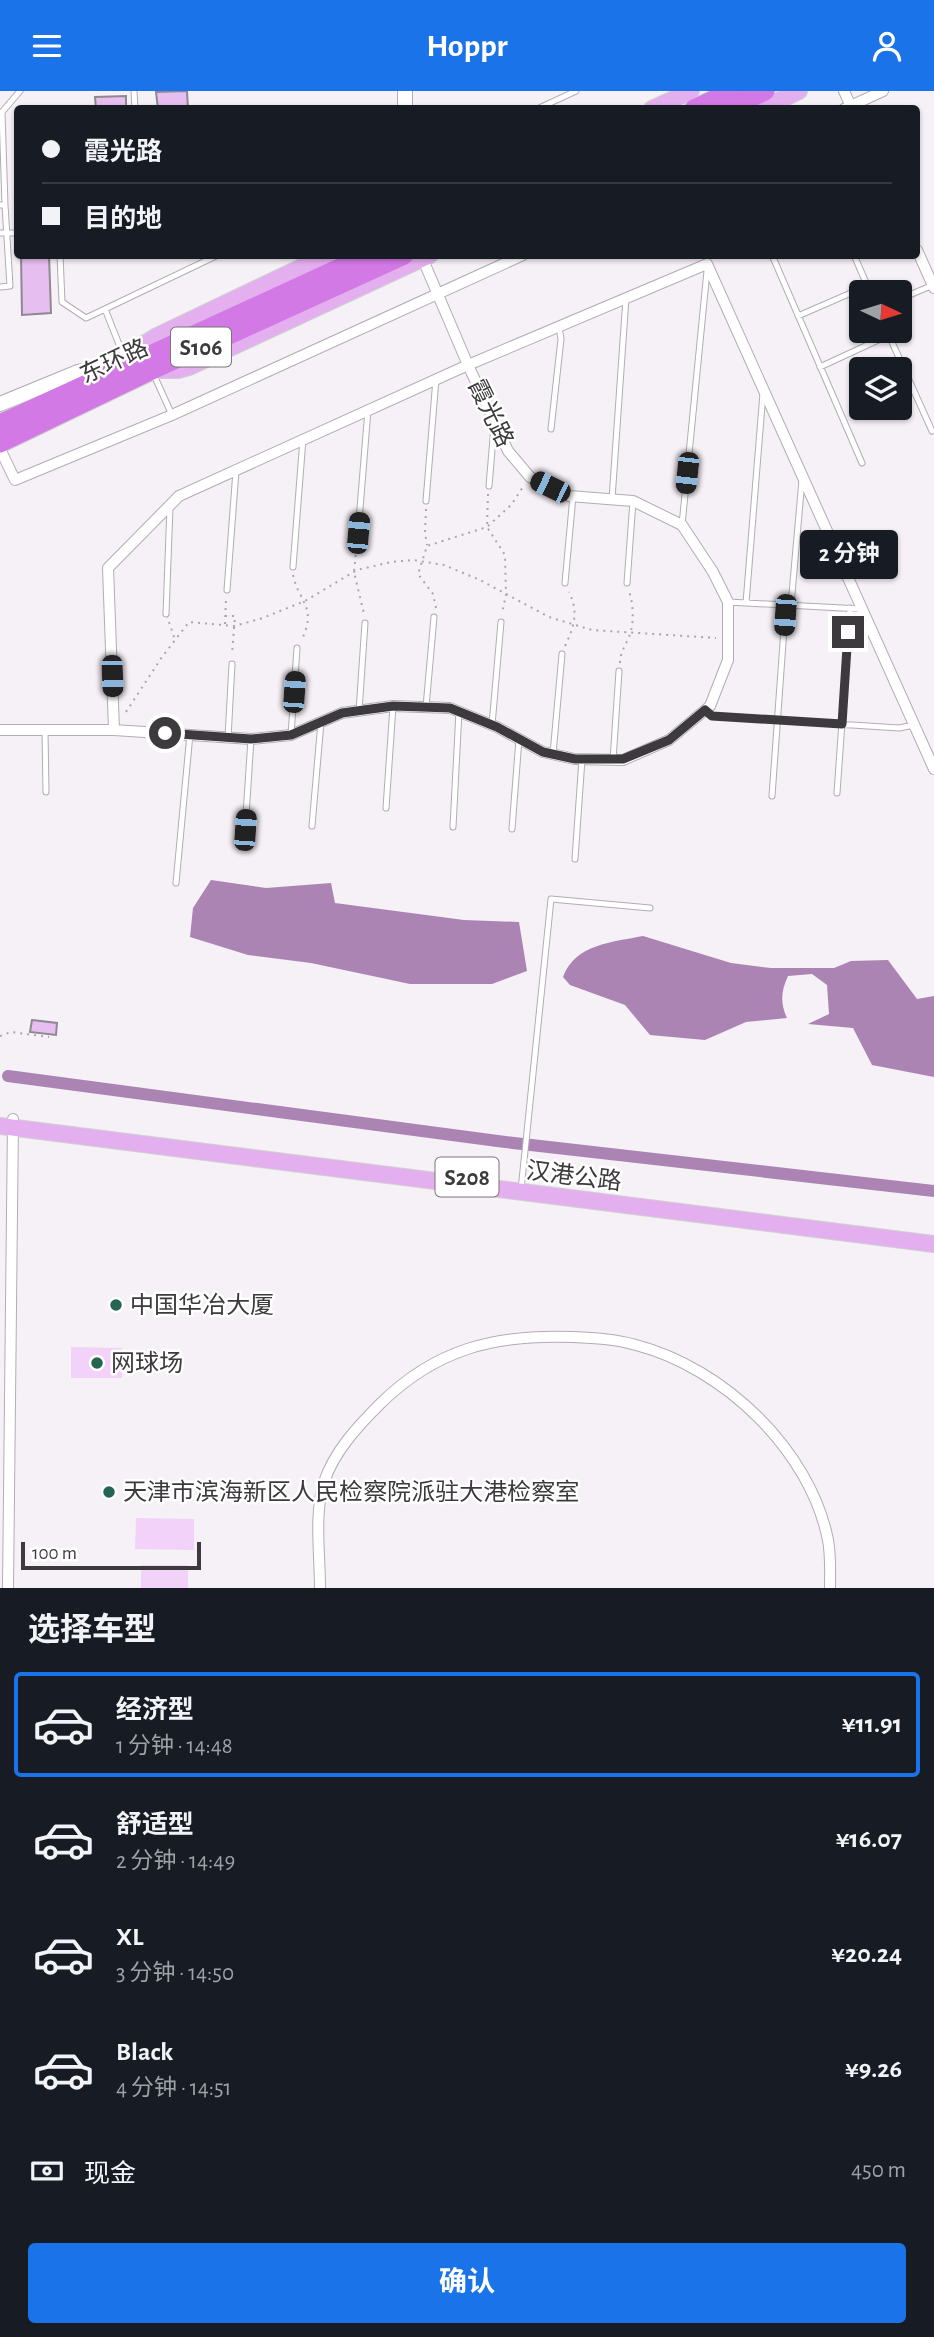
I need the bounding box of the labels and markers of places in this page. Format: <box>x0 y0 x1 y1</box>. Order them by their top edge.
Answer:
place label: 中国华冶大厦 <box>130 1292 274 1318</box>
marker: 中国华冶大厦 <box>108 1297 124 1313</box>
place label: 网球场 <box>111 1350 183 1376</box>
marker: 网球场 <box>89 1355 105 1371</box>
place label: 天津市滨海新区人民检察院派驻大港检察室 <box>123 1479 579 1505</box>
marker: 天津市滨海新区人民检察院派驻大港检察室 <box>101 1484 117 1500</box>

